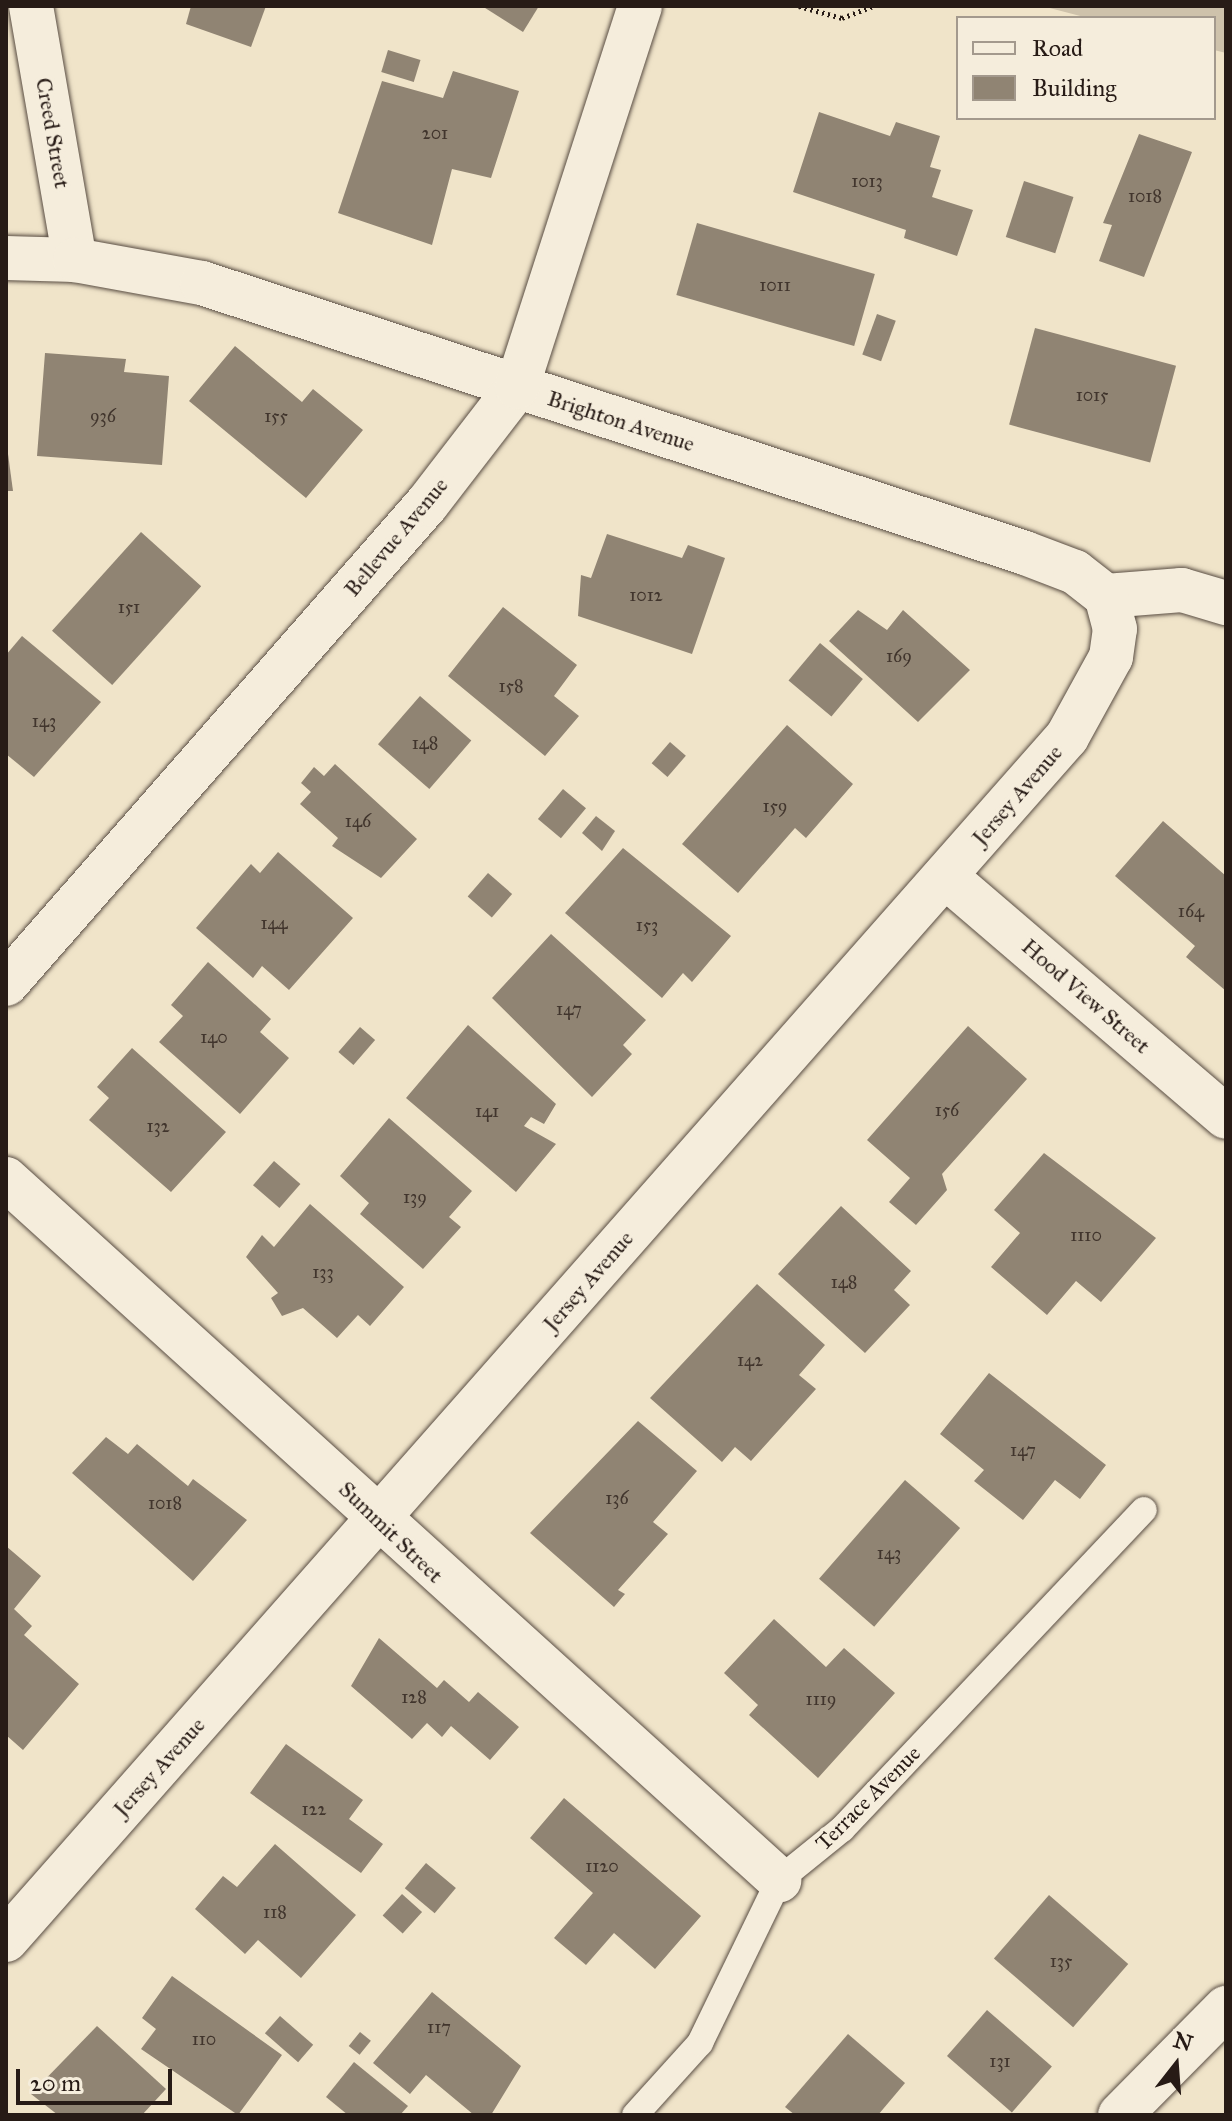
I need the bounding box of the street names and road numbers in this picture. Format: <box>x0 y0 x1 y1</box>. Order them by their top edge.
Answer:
street label: Creed Street <box>30 76 76 190</box>
street label: Brighton Avenue <box>544 385 698 457</box>
street label: Bellevue Avenue <box>339 472 453 602</box>
street label: Jersey Avenue <box>966 740 1068 850</box>
street label: Hood View Street <box>1016 933 1156 1059</box>
street label: Jersey Avenue <box>537 1226 639 1336</box>
street label: Summit Street <box>333 1476 449 1588</box>
street label: Jersey Avenue <box>108 1712 210 1822</box>
street label: Terrace Avenue <box>810 1740 926 1856</box>

